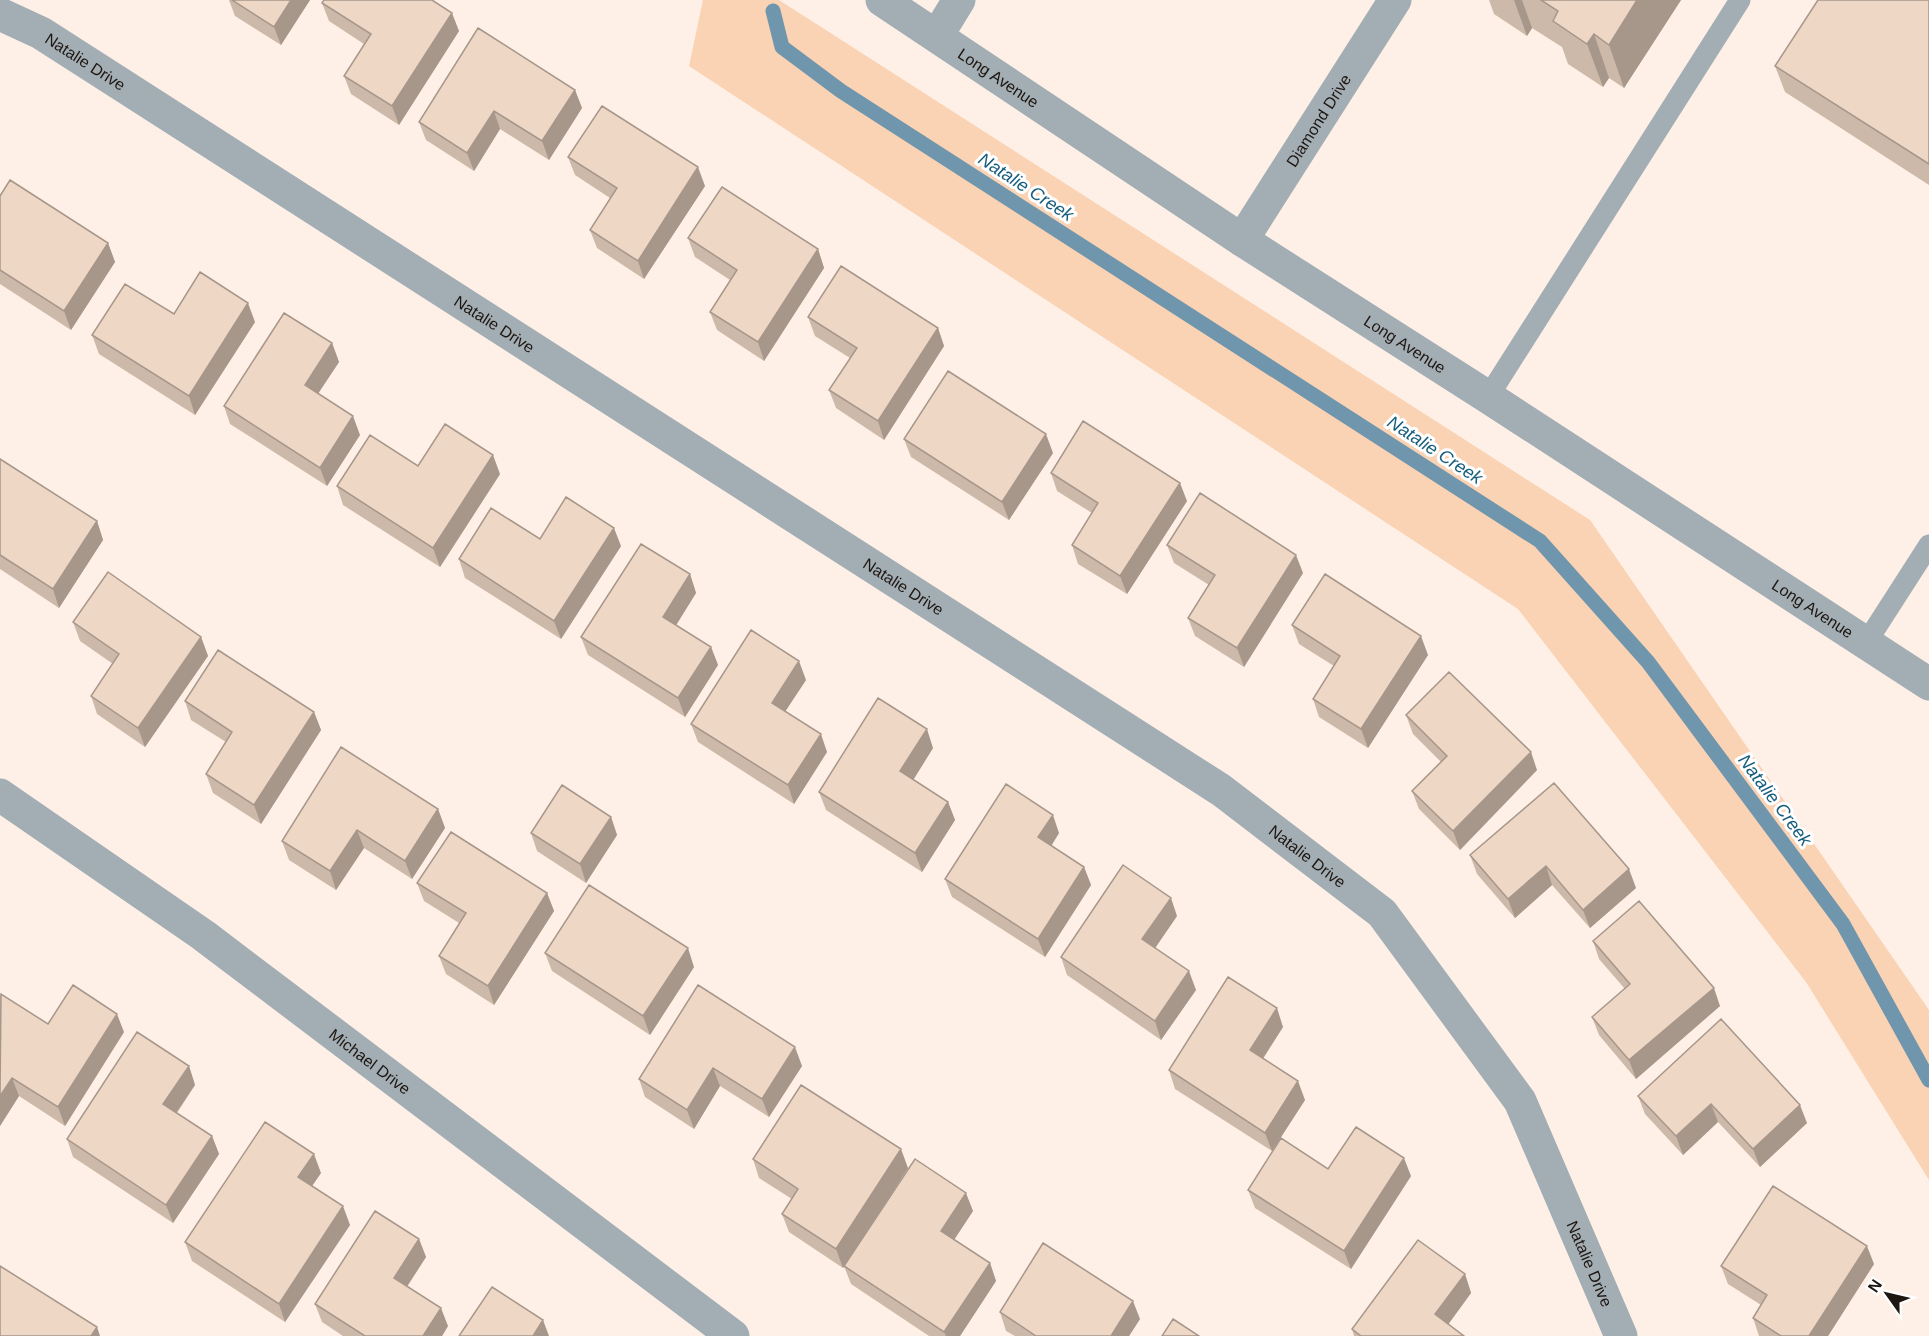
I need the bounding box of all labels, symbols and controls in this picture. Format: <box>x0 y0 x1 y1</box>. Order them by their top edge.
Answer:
street label: Natalie Drive <box>42 30 128 94</box>
street label: Long Avenue <box>955 45 1042 111</box>
street label: Diamond Drive <box>1283 71 1354 170</box>
water label: Natalie Creek <box>975 149 1078 226</box>
street label: Natalie Drive <box>451 292 537 356</box>
street label: Long Avenue <box>1361 312 1449 377</box>
water label: Natalie Creek <box>1384 412 1487 489</box>
street label: Natalie Drive <box>860 555 947 619</box>
street label: Long Avenue <box>1769 576 1856 641</box>
water label: Natalie Creek <box>1734 750 1816 850</box>
street label: Natalie Drive <box>1266 822 1349 891</box>
street label: Michael Drive <box>326 1026 414 1098</box>
street label: Natalie Drive <box>1564 1218 1615 1309</box>
north arrow <box>1857 1264 1917 1324</box>
text: N <box>1865 1276 1885 1295</box>

